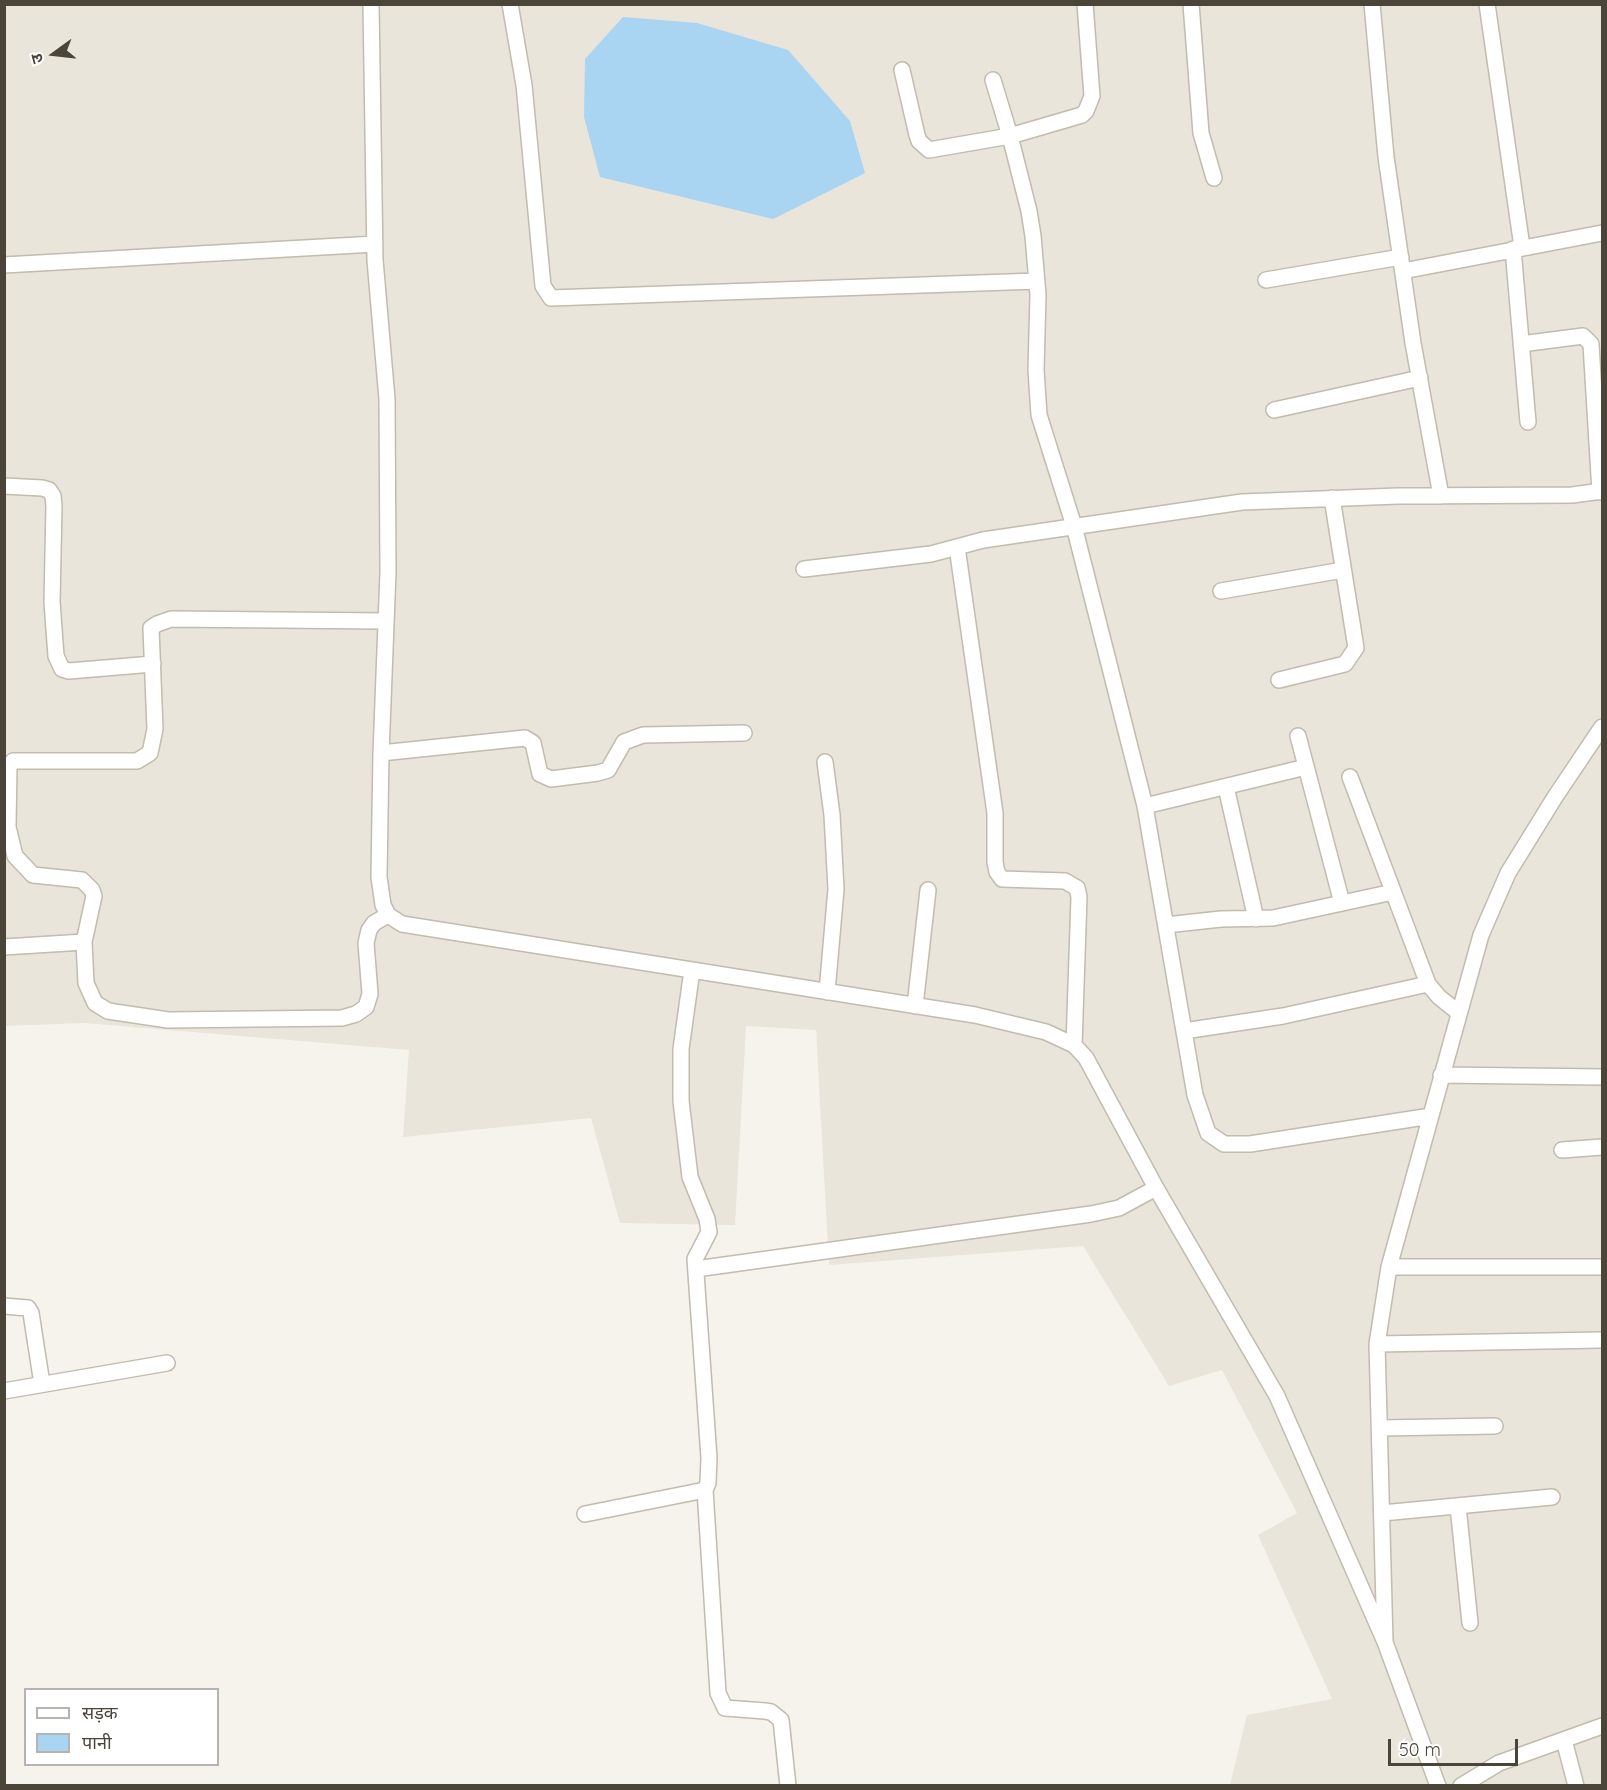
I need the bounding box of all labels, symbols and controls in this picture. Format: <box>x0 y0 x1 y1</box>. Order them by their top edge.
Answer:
north arrow <box>24 24 84 84</box>
text: उ <box>26 52 47 66</box>
legend <box>24 1688 219 1766</box>
text: सड़क <box>82 1701 118 1724</box>
scale bar <box>1391 1727 1522 1765</box>
text: पानी <box>82 1731 112 1754</box>
text: 50 m <box>1399 1738 1441 1761</box>

